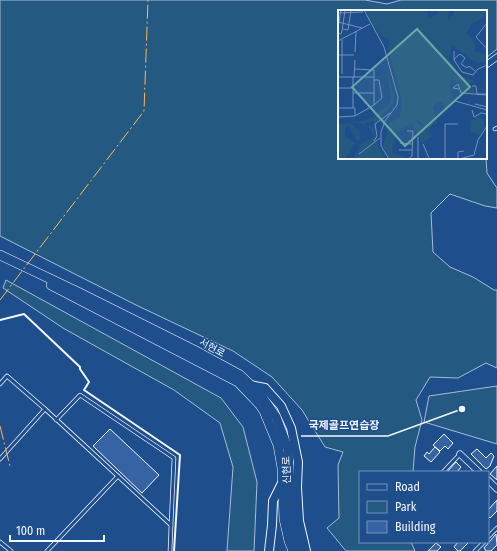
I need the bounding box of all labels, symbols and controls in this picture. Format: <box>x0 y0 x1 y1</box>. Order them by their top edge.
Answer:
inset map <box>338 10 487 159</box>
street label: 서현로 <box>197 336 227 360</box>
callout: 국제골프연습장 <box>301 413 388 436</box>
text: 국제골프연습장 <box>309 419 379 432</box>
street label: 신현로 <box>281 456 293 484</box>
legend <box>359 471 489 543</box>
text: Road <box>395 480 420 494</box>
text: Park <box>395 500 417 514</box>
scale bar <box>10 517 104 543</box>
text: Building <box>395 520 436 534</box>
text: 100 m <box>16 524 45 538</box>

